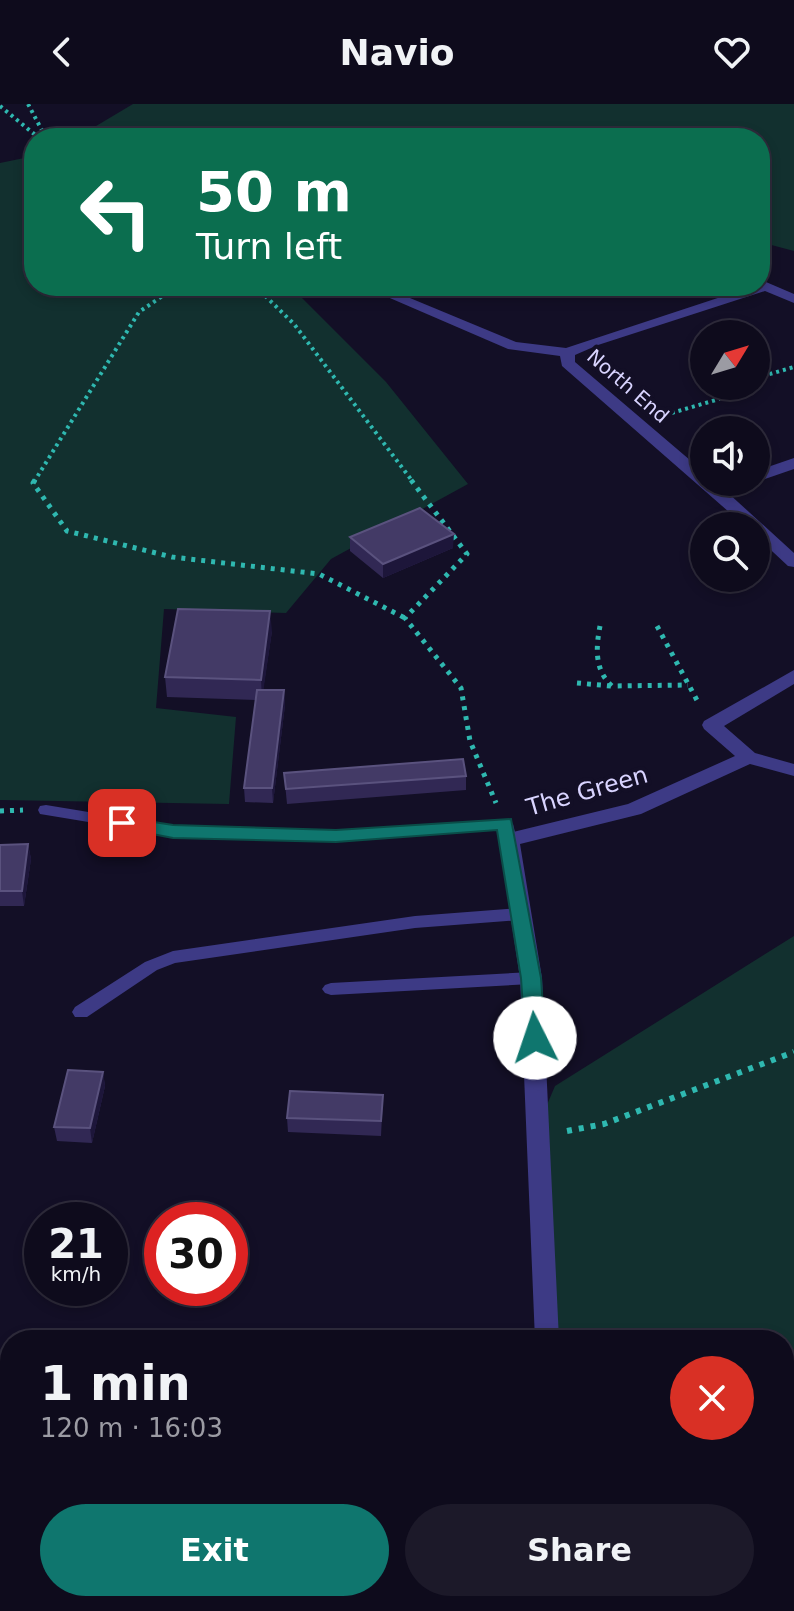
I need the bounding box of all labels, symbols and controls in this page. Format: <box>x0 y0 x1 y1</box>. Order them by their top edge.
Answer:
icon: back <box>40 30 84 74</box>
icon: heart <box>710 30 754 74</box>
text: Navio <box>340 32 454 73</box>
text: 50 m <box>196 159 352 224</box>
icon: left <box>64 160 168 264</box>
text: Turn left <box>196 226 342 267</box>
north arrow <box>690 320 770 400</box>
map controls <box>690 320 770 592</box>
street label: North End <box>582 344 674 428</box>
button: sound <box>690 416 770 496</box>
button: search <box>690 512 770 592</box>
street label: The Green <box>522 760 651 822</box>
pin <box>88 789 156 857</box>
icon: arrive <box>100 801 144 845</box>
position arrow <box>493 996 577 1080</box>
speed limit sign: 30 <box>144 1202 248 1306</box>
text: 21 <box>48 1221 104 1267</box>
text: km/h <box>51 1262 101 1286</box>
text: 1 min <box>40 1355 191 1411</box>
button: close <box>670 1356 754 1440</box>
text: 120 m · 16:03 <box>40 1413 223 1443</box>
button: Exit <box>40 1504 389 1596</box>
button: Share <box>405 1504 754 1596</box>

